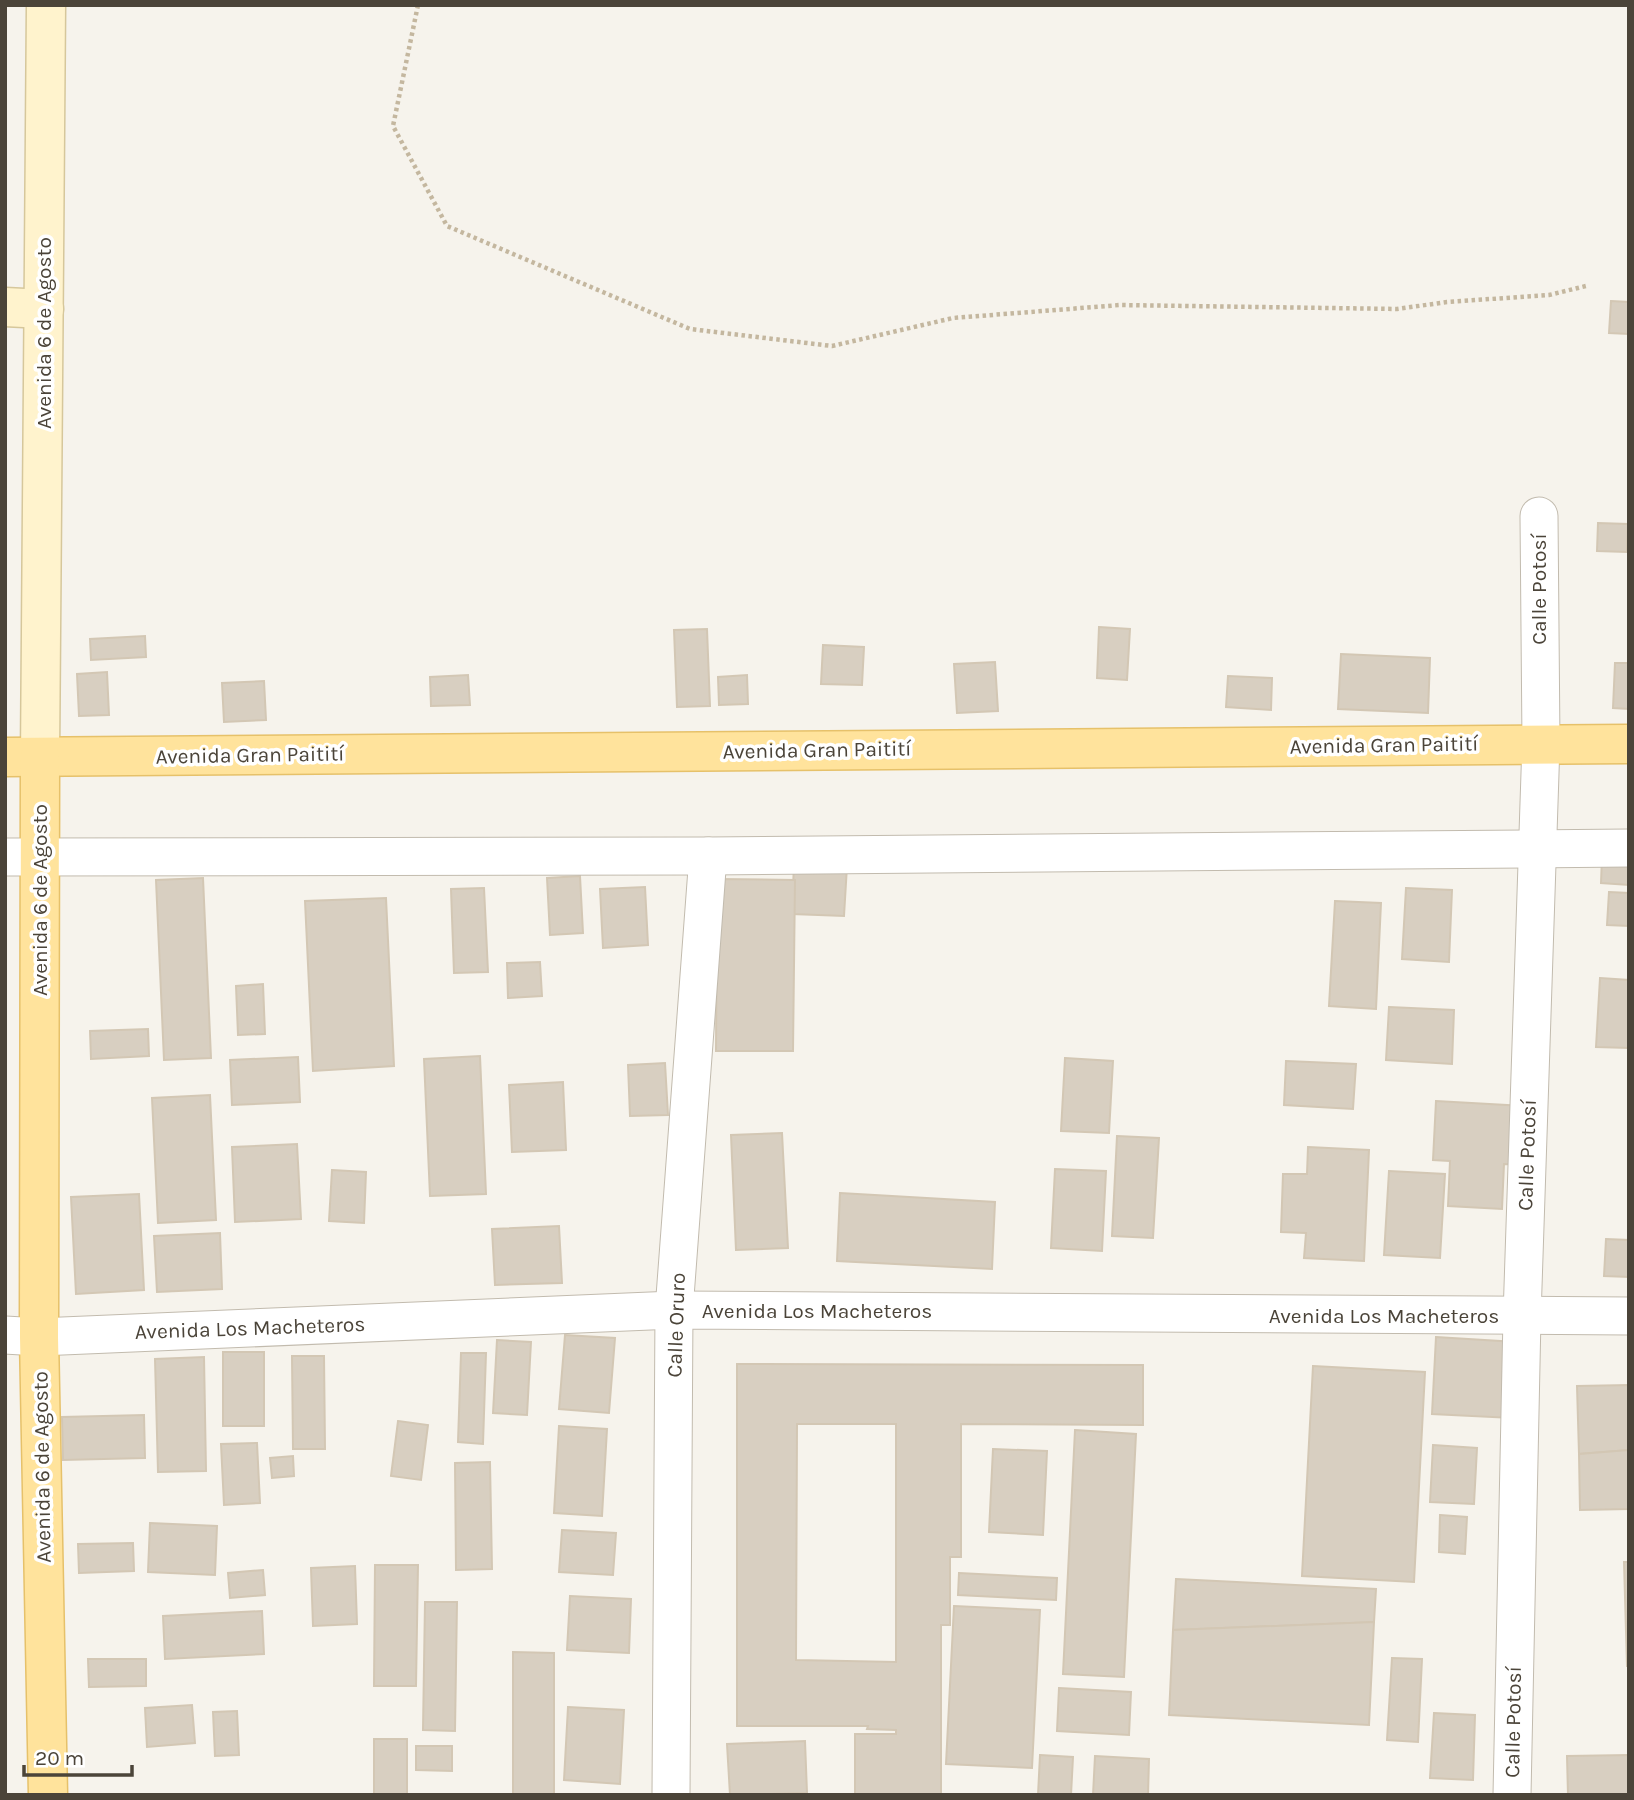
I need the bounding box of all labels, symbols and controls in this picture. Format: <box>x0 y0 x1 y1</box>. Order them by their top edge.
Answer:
street label: Avenida 6 de Agosto <box>32 237 56 429</box>
street label: Calle Potosí <box>1527 532 1551 645</box>
street label: Avenida Gran Paitití <box>1289 731 1479 759</box>
street label: Avenida Gran Paitití <box>722 736 912 764</box>
street label: Avenida Gran Paitití <box>155 741 345 769</box>
street label: Avenida 6 de Agosto <box>28 804 52 996</box>
street label: Calle Potosí <box>1513 1098 1541 1211</box>
street label: Calle Oruro <box>662 1272 690 1378</box>
street label: Avenida Los Macheteros <box>702 1299 932 1323</box>
street label: Avenida Los Macheteros <box>1269 1304 1499 1328</box>
street label: Avenida Los Macheteros <box>134 1312 366 1344</box>
street label: Avenida 6 de Agosto <box>28 1371 56 1563</box>
street label: Calle Potosí <box>1500 1665 1526 1778</box>
scale bar <box>24 1734 133 1778</box>
text: 20 m <box>35 1746 84 1770</box>

